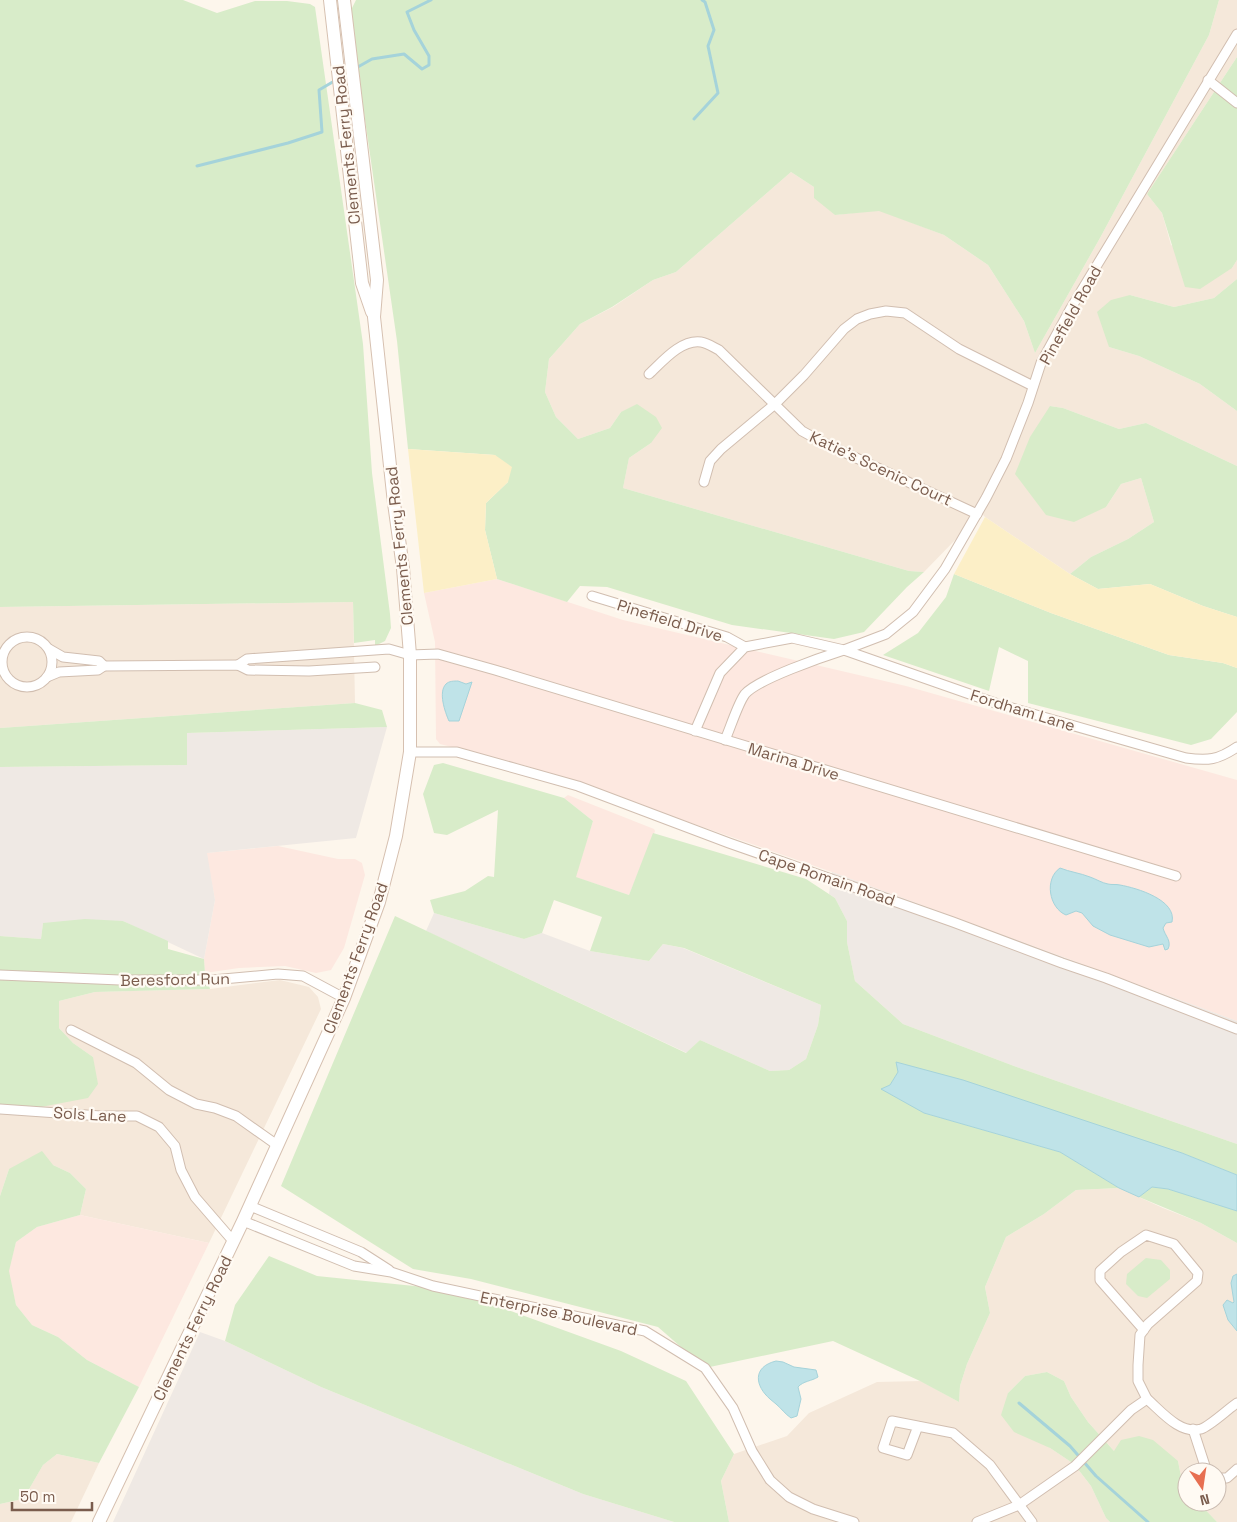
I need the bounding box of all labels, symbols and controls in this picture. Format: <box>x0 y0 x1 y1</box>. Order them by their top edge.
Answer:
street label: Clements Ferry Road <box>328 64 365 225</box>
street label: Pinefield Road <box>1035 262 1106 369</box>
street label: Katie's Scenic Court <box>806 426 955 511</box>
street label: Clements Ferry Road <box>381 465 418 626</box>
street label: Pinefield Drive <box>615 594 725 646</box>
street label: Fordham Lane <box>968 685 1078 736</box>
street label: Marina Drive <box>746 738 842 785</box>
street label: Cape Romain Road <box>756 844 898 911</box>
street label: Clements Ferry Road <box>318 880 393 1037</box>
street label: Beresford Run <box>120 968 230 991</box>
street label: Sols Lane <box>53 1102 127 1127</box>
street label: Clements Ferry Road <box>148 1252 237 1405</box>
street label: Enterprise Boulevard <box>478 1287 640 1340</box>
north arrow <box>1177 1462 1227 1512</box>
scale bar <box>12 1480 92 1512</box>
text: 50 m <box>20 1487 55 1506</box>
text: N <box>1198 1490 1212 1509</box>

